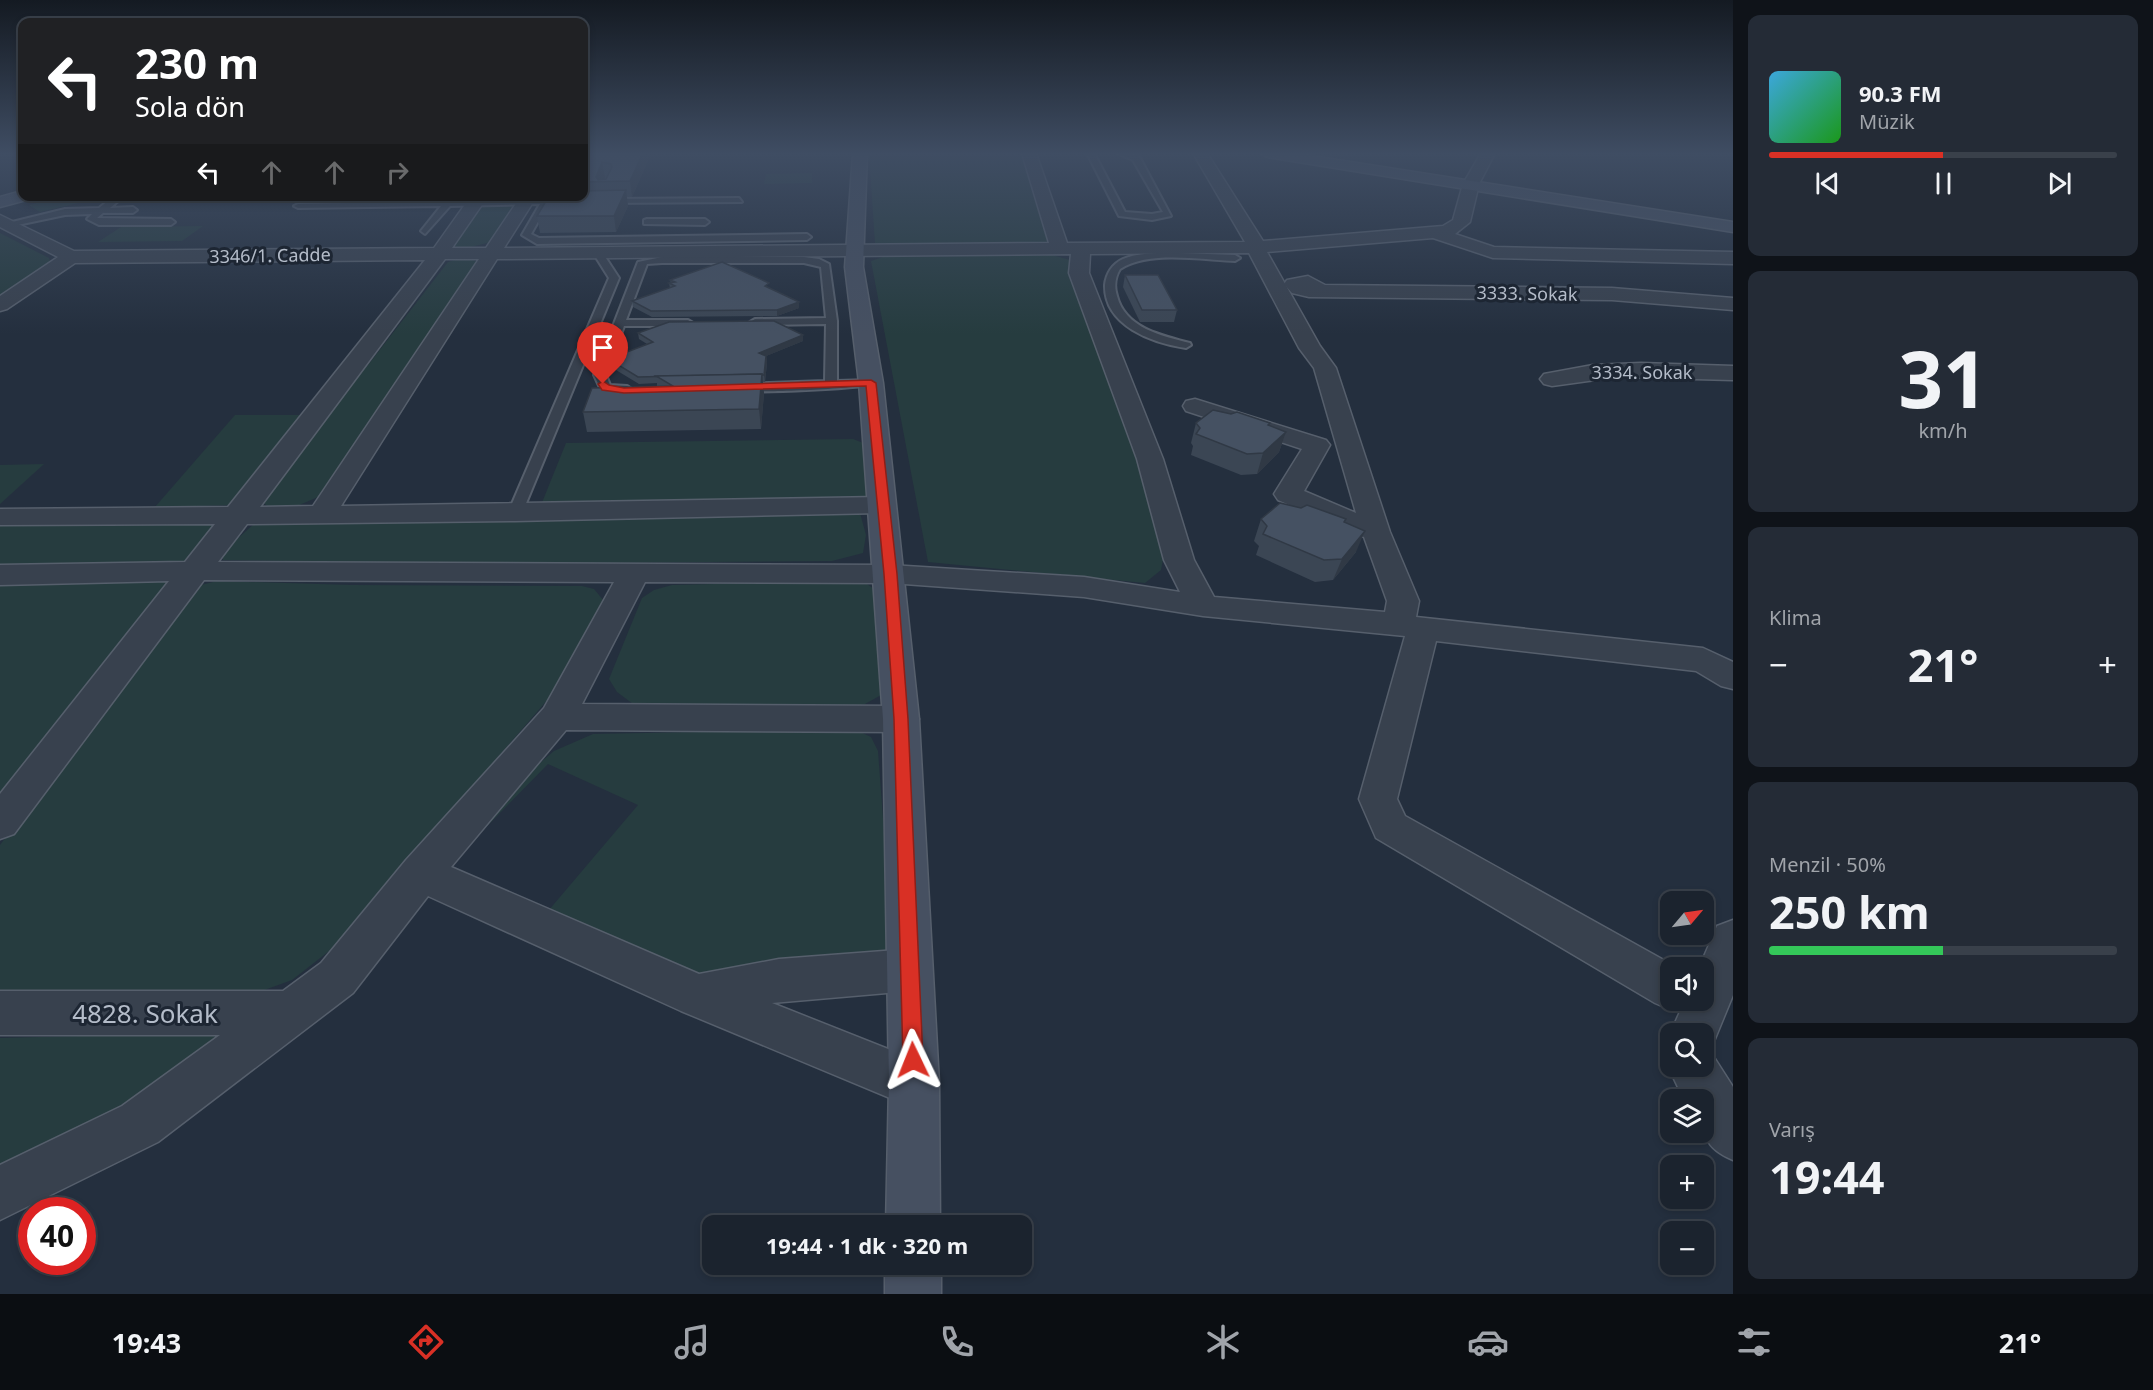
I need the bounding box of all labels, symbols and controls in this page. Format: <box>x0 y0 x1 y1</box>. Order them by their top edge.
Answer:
text: 230 m <box>135 34 259 91</box>
icon: left <box>36 42 114 120</box>
text: 90.3 FM <box>1859 78 1941 108</box>
text: Sola dön <box>135 88 245 125</box>
text: Müzik <box>1859 108 1915 135</box>
icon: left <box>192 156 225 189</box>
icon: ahead <box>255 156 288 189</box>
icon: ahead <box>318 156 351 189</box>
icon: right <box>381 156 414 189</box>
icon: previous <box>1811 167 1844 200</box>
icon: pause <box>1927 167 1960 200</box>
icon: next <box>2043 167 2076 200</box>
street label: 3346/1. Cadde <box>209 242 331 268</box>
street label: 3333. Sokak <box>1476 280 1578 306</box>
pin <box>577 322 628 384</box>
text: 31 <box>1898 325 1988 431</box>
icon: arrive <box>586 331 619 364</box>
street label: 3334. Sokak <box>1592 360 1693 384</box>
text: km/h <box>1918 417 1968 444</box>
text: Klima <box>1769 604 1822 631</box>
text: 21° <box>1908 634 1978 695</box>
text: − <box>1769 642 1788 687</box>
text: + <box>2098 642 2117 687</box>
text: Menzil · 50% <box>1769 851 1886 878</box>
text: 250 km <box>1769 881 1930 942</box>
north arrow <box>1660 891 1714 945</box>
map controls <box>1660 891 1714 1275</box>
button: sound <box>1660 957 1714 1011</box>
street label: 4828. Sokak <box>72 995 218 1031</box>
button: search <box>1660 1023 1714 1077</box>
position arrow <box>881 1028 945 1092</box>
button: layers <box>1660 1089 1714 1143</box>
text: Varış <box>1769 1116 1815 1143</box>
text: 19:44 <box>1769 1146 1885 1207</box>
button: + <box>1660 1155 1714 1209</box>
speed limit sign: 40 <box>18 1197 96 1275</box>
button: − <box>1660 1221 1714 1275</box>
text: 19:44 · 1 dk · 320 m <box>766 1230 968 1260</box>
icon: directions <box>405 1321 447 1363</box>
icon: music <box>671 1321 713 1363</box>
icon: phone <box>936 1321 978 1363</box>
icon: climate <box>1202 1321 1244 1363</box>
icon: car <box>1467 1321 1509 1363</box>
icon: filters <box>1733 1321 1775 1363</box>
text: 19:43 <box>112 1324 181 1361</box>
text: 21° <box>1999 1324 2041 1361</box>

